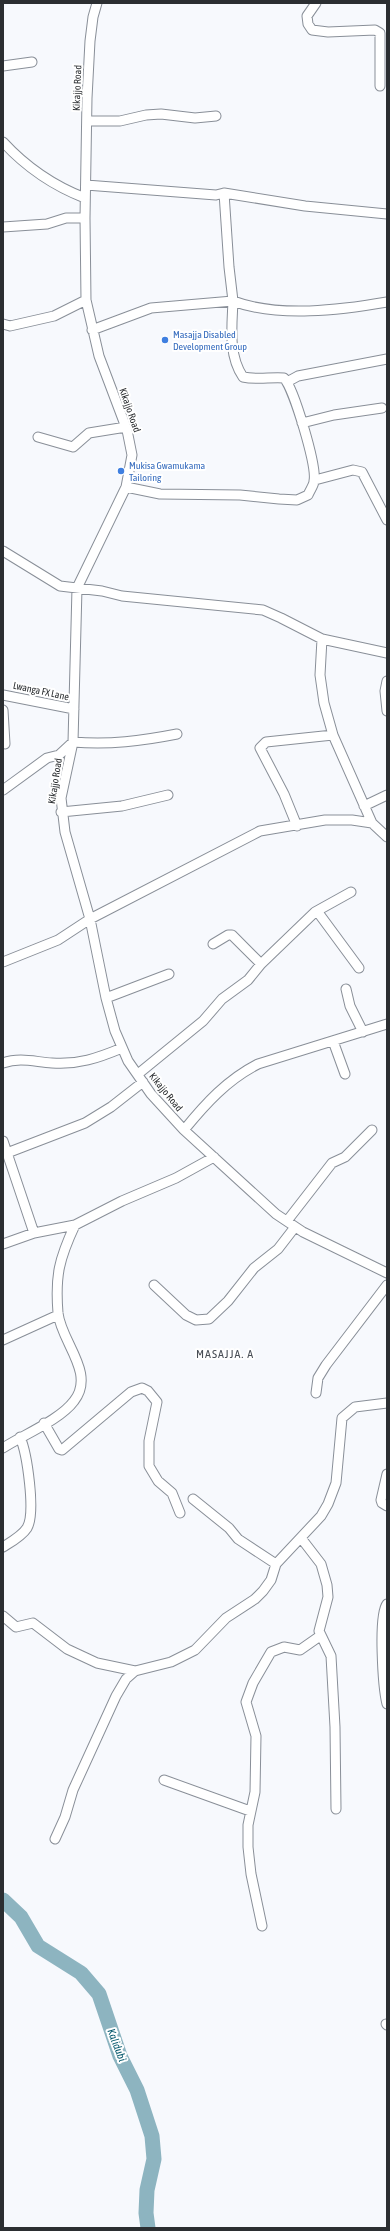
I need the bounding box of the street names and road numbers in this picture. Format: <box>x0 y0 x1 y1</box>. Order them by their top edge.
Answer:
street label: Kikajjo Road <box>71 65 83 111</box>
street label: Kikajjo Road <box>117 386 143 434</box>
street label: Lwanga FX Lane <box>12 680 70 702</box>
street label: Kikajjo Road <box>46 757 64 805</box>
street label: Kikajjo Road <box>147 1071 185 1114</box>

